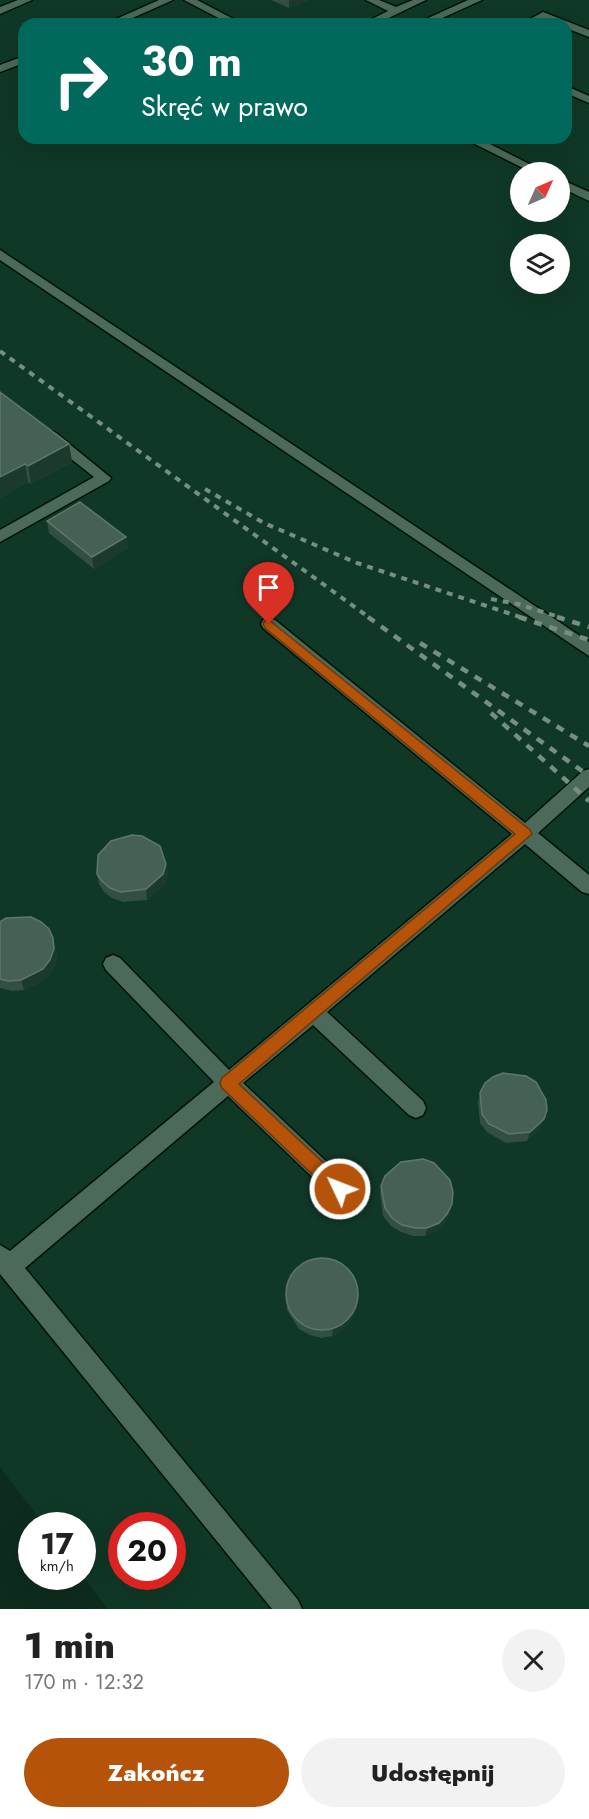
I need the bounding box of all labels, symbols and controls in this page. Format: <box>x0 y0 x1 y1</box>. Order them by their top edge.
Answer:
text: 30 m <box>141 31 242 92</box>
icon: right <box>42 42 120 120</box>
text: Skręć w prawo <box>141 87 308 126</box>
north arrow <box>510 162 570 222</box>
map controls <box>510 162 570 294</box>
button: layers <box>510 234 570 294</box>
pin <box>243 562 294 624</box>
icon: arrive <box>252 571 285 604</box>
position arrow <box>308 1157 372 1221</box>
speed limit sign: 20 <box>108 1512 186 1590</box>
text: 17 <box>40 1522 74 1565</box>
text: km/h <box>40 1555 74 1577</box>
text: 1 min <box>24 1619 115 1671</box>
button: close <box>502 1629 565 1692</box>
text: 170 m · 12:32 <box>24 1668 144 1697</box>
button: Zakończ <box>24 1738 289 1807</box>
button: Udostępnij <box>301 1738 565 1807</box>

